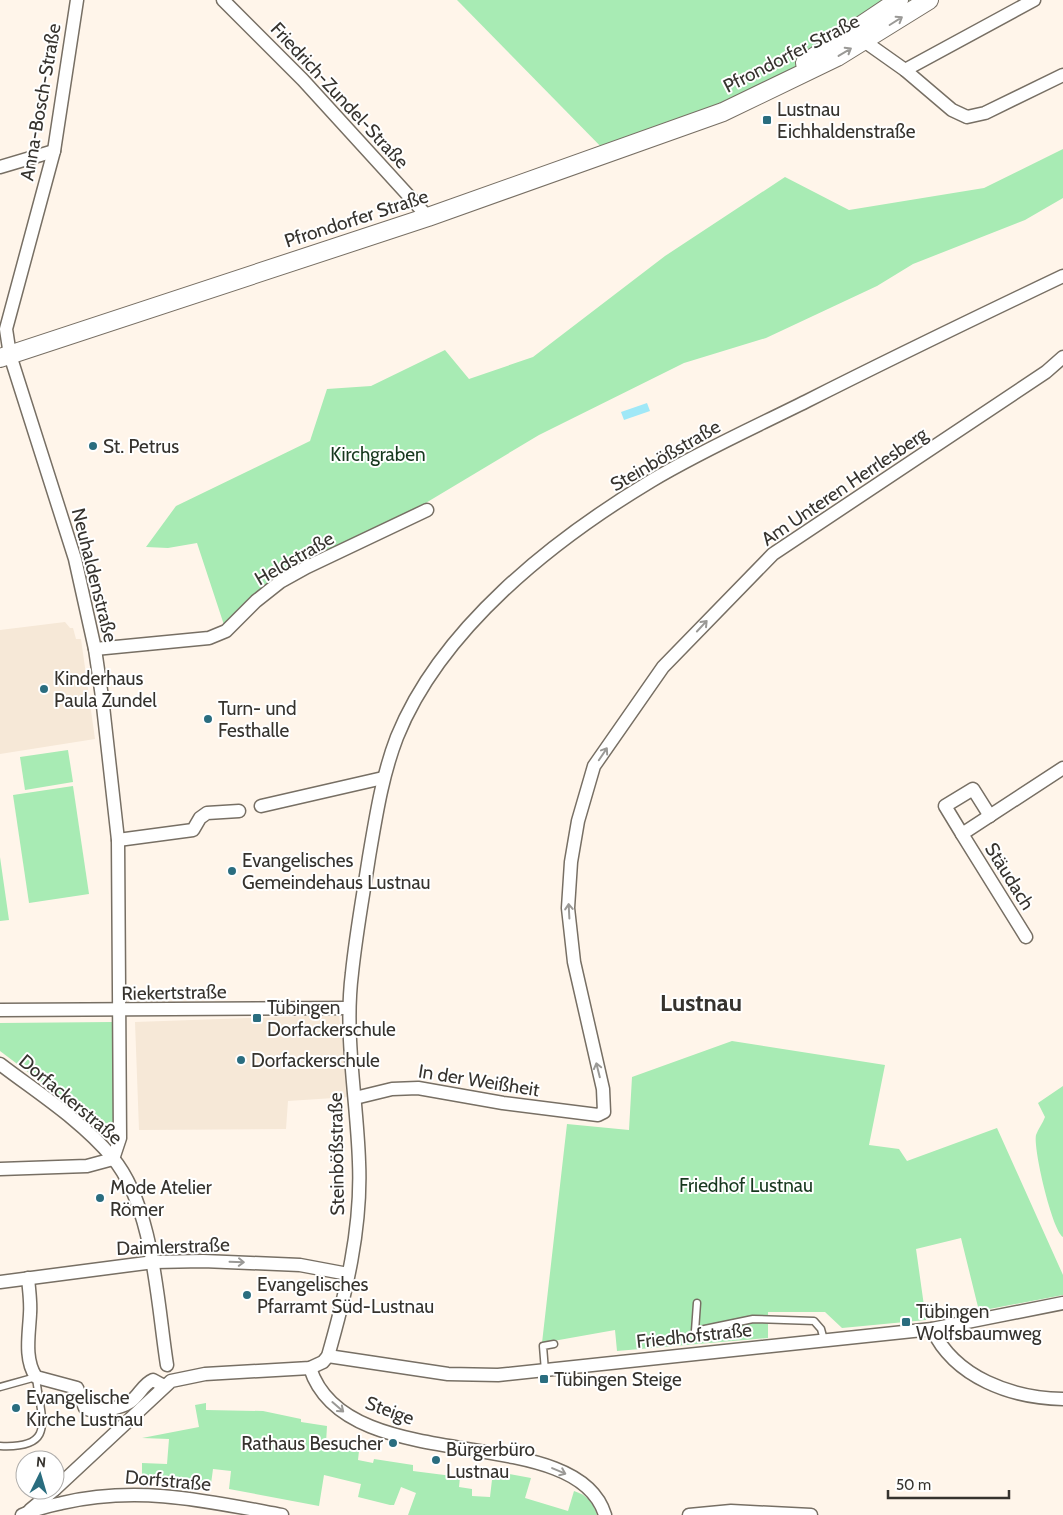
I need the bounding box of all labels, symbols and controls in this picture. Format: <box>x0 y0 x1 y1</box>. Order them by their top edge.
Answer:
street label: Pfrondorfer Straße <box>719 9 863 98</box>
one-way arrow <box>889 15 903 25</box>
street label: Friedrich-Zundel-Straße <box>266 17 414 174</box>
street label: Anna-Bosch-Straße <box>15 21 66 183</box>
one-way arrow <box>838 47 852 57</box>
place label: Lustnau Eichhaldenstraße <box>777 98 916 143</box>
marker: Lustnau Eichhaldenstraße <box>761 114 773 126</box>
street label: Pfrondorfer Straße <box>281 184 431 253</box>
street label: Steinbößstraße <box>606 415 725 496</box>
street label: Am Unteren Herrlesberg <box>757 422 932 551</box>
place label: St. Petrus <box>103 435 179 458</box>
marker: St. Petrus <box>87 440 99 452</box>
park label: Kirchgraben <box>330 443 426 466</box>
street label: Neuhaldenstraße <box>67 506 122 645</box>
street label: Heldstraße <box>251 526 338 590</box>
one-way arrow <box>696 619 708 632</box>
place label: Kinderhaus Paula Zundel <box>54 667 157 712</box>
marker: Kinderhaus Paula Zundel <box>38 683 50 695</box>
place label: Turn- und Festhalle <box>218 697 297 742</box>
marker: Turn- und Festhalle <box>202 713 214 725</box>
one-way arrow <box>598 747 608 761</box>
street label: Stäudach <box>980 838 1039 914</box>
place label: Evangelisches Gemeindehaus Lustnau <box>242 849 431 894</box>
marker: Evangelisches Gemeindehaus Lustnau <box>226 865 238 877</box>
one-way arrow <box>565 903 574 919</box>
street label: Riekertstraße <box>121 980 227 1005</box>
district label: Lustnau <box>660 988 742 1017</box>
place label: Tübingen Dorfackerschule <box>267 996 396 1041</box>
marker: Tübingen Dorfackerschule <box>251 1012 263 1024</box>
place label: Dorfackerschule <box>251 1049 380 1072</box>
street label: Dorfackerstraße <box>14 1050 127 1149</box>
marker: Dorfackerschule <box>235 1054 247 1066</box>
street label: In der Weißheit <box>417 1060 542 1102</box>
one-way arrow <box>593 1063 603 1079</box>
street label: Steinbößstraße <box>324 1092 349 1216</box>
park label: Friedhof Lustnau <box>679 1174 813 1197</box>
place label: Mode Atelier Römer <box>110 1176 212 1221</box>
marker: Mode Atelier Römer <box>94 1192 106 1204</box>
street label: Daimlerstraße <box>116 1233 230 1260</box>
one-way arrow <box>229 1258 245 1267</box>
place label: Evangelisches Pfarramt Süd-Lustnau <box>257 1273 434 1318</box>
marker: Evangelisches Pfarramt Süd-Lustnau <box>241 1289 253 1301</box>
place label: Tübingen Wolfsbaumweg <box>916 1300 1042 1345</box>
marker: Tübingen Wolfsbaumweg <box>900 1316 912 1328</box>
street label: Friedhofstraße <box>635 1318 753 1353</box>
place label: Tübingen Steige <box>554 1368 682 1391</box>
marker: Tübingen Steige <box>538 1373 550 1385</box>
place label: Evangelische Kirche Lustnau <box>26 1386 143 1431</box>
street label: Steige <box>362 1391 418 1430</box>
one-way arrow <box>332 1401 345 1413</box>
marker: Evangelische Kirche Lustnau <box>10 1402 22 1414</box>
place label: Rathaus Besucher <box>241 1432 383 1455</box>
marker: Rathaus Besucher <box>387 1437 399 1449</box>
place label: Bürgerbüro Lustnau <box>446 1438 535 1483</box>
north arrow <box>15 1450 65 1500</box>
text: N <box>35 1453 47 1471</box>
marker: Bürgerbüro Lustnau <box>430 1454 442 1466</box>
street label: Dorfstraße <box>124 1465 212 1496</box>
one-way arrow <box>551 1467 566 1476</box>
scale bar <box>888 1468 1009 1500</box>
text: 50 m <box>896 1476 931 1494</box>

